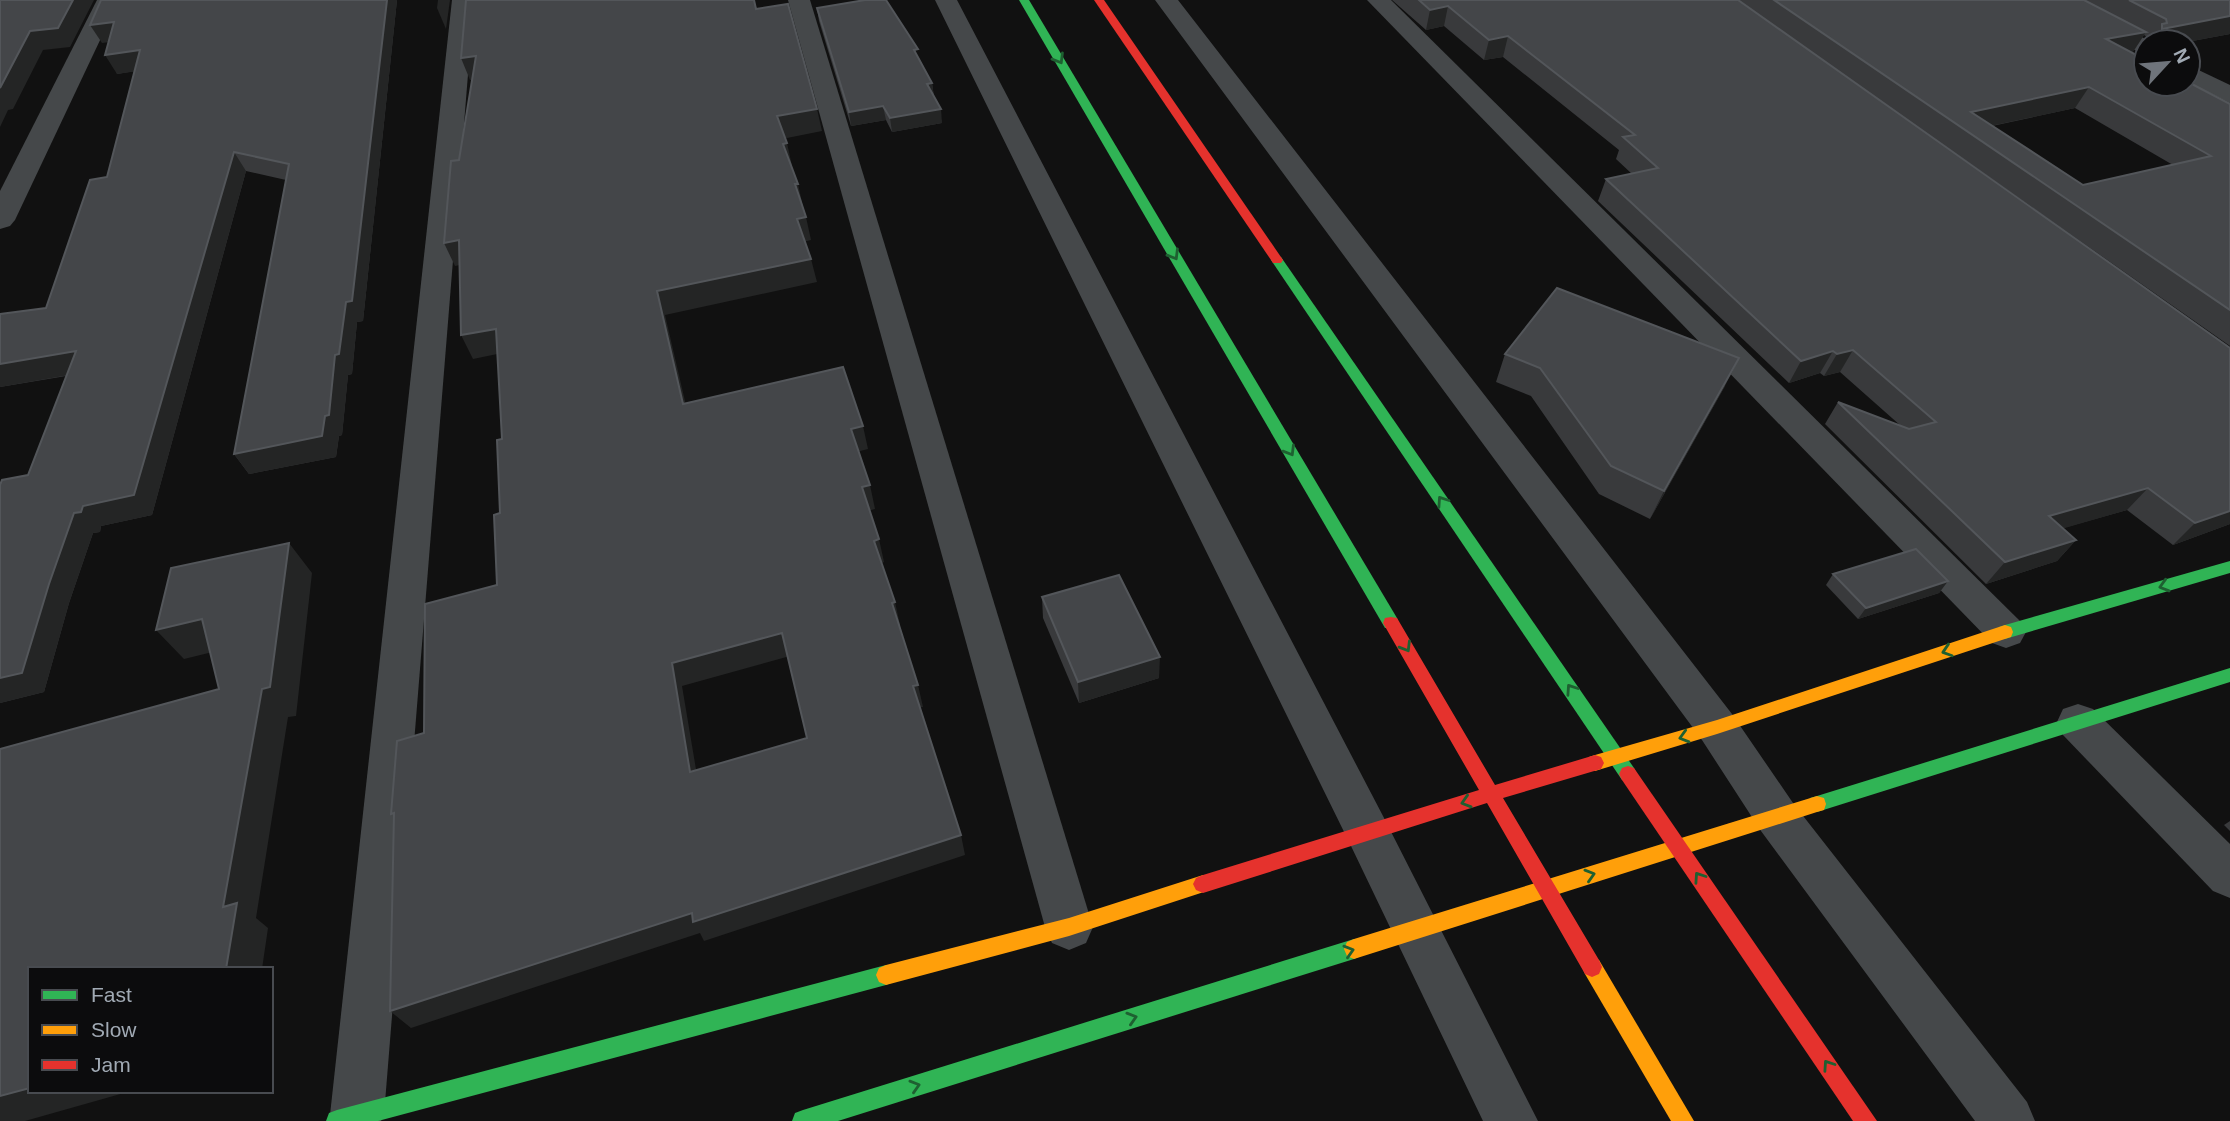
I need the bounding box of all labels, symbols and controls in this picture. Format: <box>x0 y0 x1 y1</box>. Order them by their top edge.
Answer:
north arrow <box>2132 28 2202 98</box>
text: N <box>2169 45 2194 67</box>
one-way arrow <box>1051 51 1064 64</box>
one-way arrow <box>1166 247 1179 260</box>
one-way arrow <box>1282 443 1295 456</box>
one-way arrow <box>1438 496 1450 509</box>
one-way arrow <box>2159 578 2171 592</box>
one-way arrow <box>1397 639 1410 652</box>
one-way arrow <box>1941 643 1953 658</box>
one-way arrow <box>1567 684 1579 697</box>
one-way arrow <box>1678 729 1690 743</box>
one-way arrow <box>1460 793 1472 808</box>
one-way arrow <box>1584 869 1596 884</box>
one-way arrow <box>1695 872 1707 885</box>
one-way arrow <box>1343 944 1355 959</box>
legend <box>28 967 273 1093</box>
text: Fast <box>91 983 132 1006</box>
one-way arrow <box>1126 1012 1138 1027</box>
text: Slow <box>91 1018 137 1041</box>
text: Jam <box>91 1053 131 1076</box>
one-way arrow <box>1824 1060 1836 1073</box>
one-way arrow <box>909 1079 921 1094</box>

